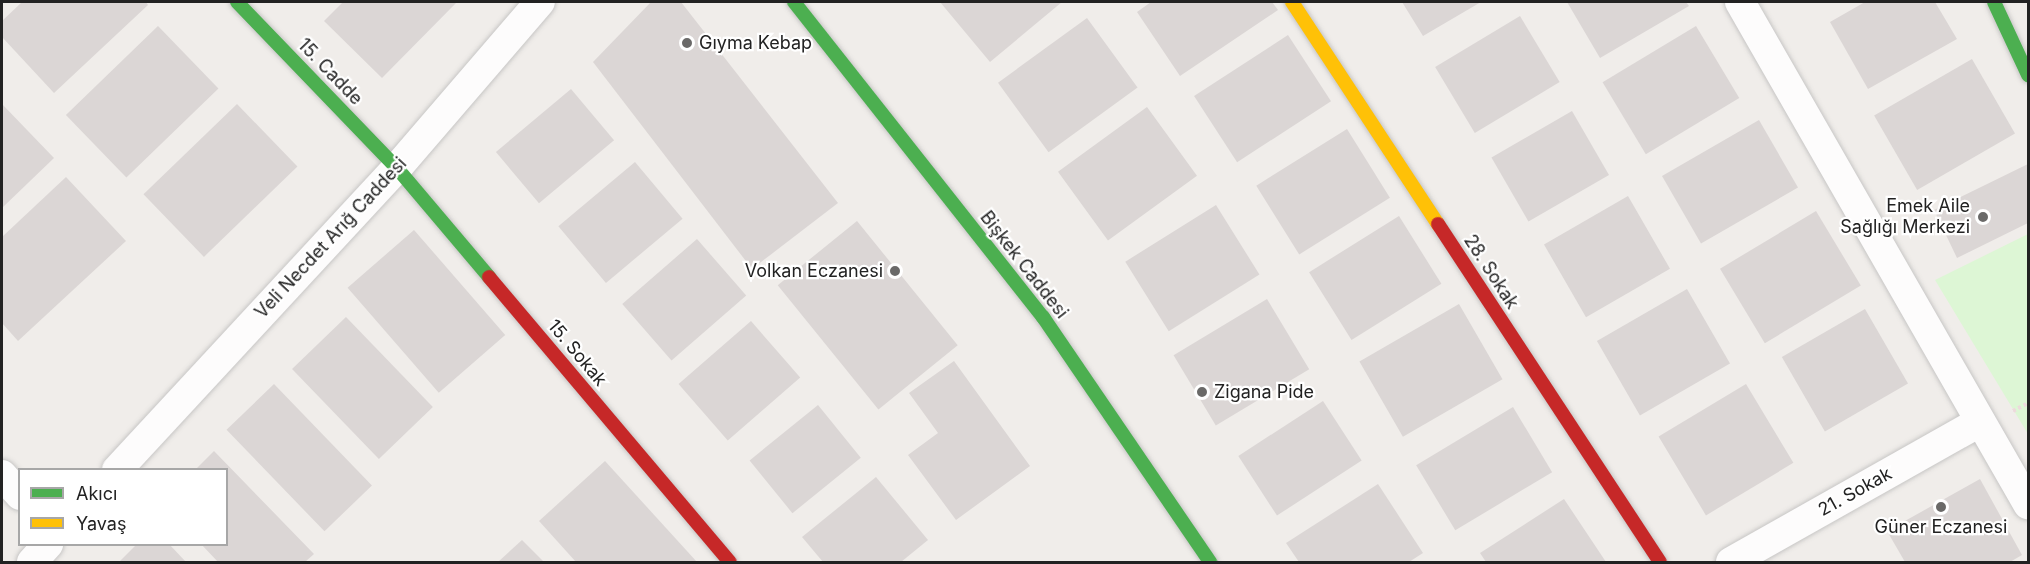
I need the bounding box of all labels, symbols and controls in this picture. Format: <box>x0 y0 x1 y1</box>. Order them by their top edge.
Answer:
place label: Gıyma Kebap <box>699 32 812 54</box>
street label: 15. Cadde <box>293 34 367 110</box>
marker: Gıyma Kebap <box>680 36 694 50</box>
street label: Veli Necdet Arığ Caddesi <box>251 153 411 323</box>
place label: Emek Aile Sağlığı Merkezi <box>1840 196 1970 238</box>
street label: Bişkek Caddesi <box>975 207 1073 323</box>
marker: Emek Aile Sağlığı Merkezi <box>1974 208 1992 226</box>
street label: 28. Sokak <box>1459 231 1523 313</box>
place label: Volkan Eczanesi <box>745 260 883 282</box>
marker: Volkan Eczanesi <box>888 264 902 278</box>
street label: 15. Sokak <box>543 315 611 391</box>
place label: Zigana Pide <box>1214 381 1314 403</box>
marker: Zigana Pide <box>1195 385 1209 399</box>
street label: 21. Sokak <box>1814 463 1896 521</box>
legend <box>18 468 228 546</box>
text: Akıcı <box>76 483 117 504</box>
marker: Güner Eczanesi <box>1934 500 1948 514</box>
text: Yavaş <box>76 513 126 534</box>
place label: Güner Eczanesi <box>1875 516 2007 538</box>

